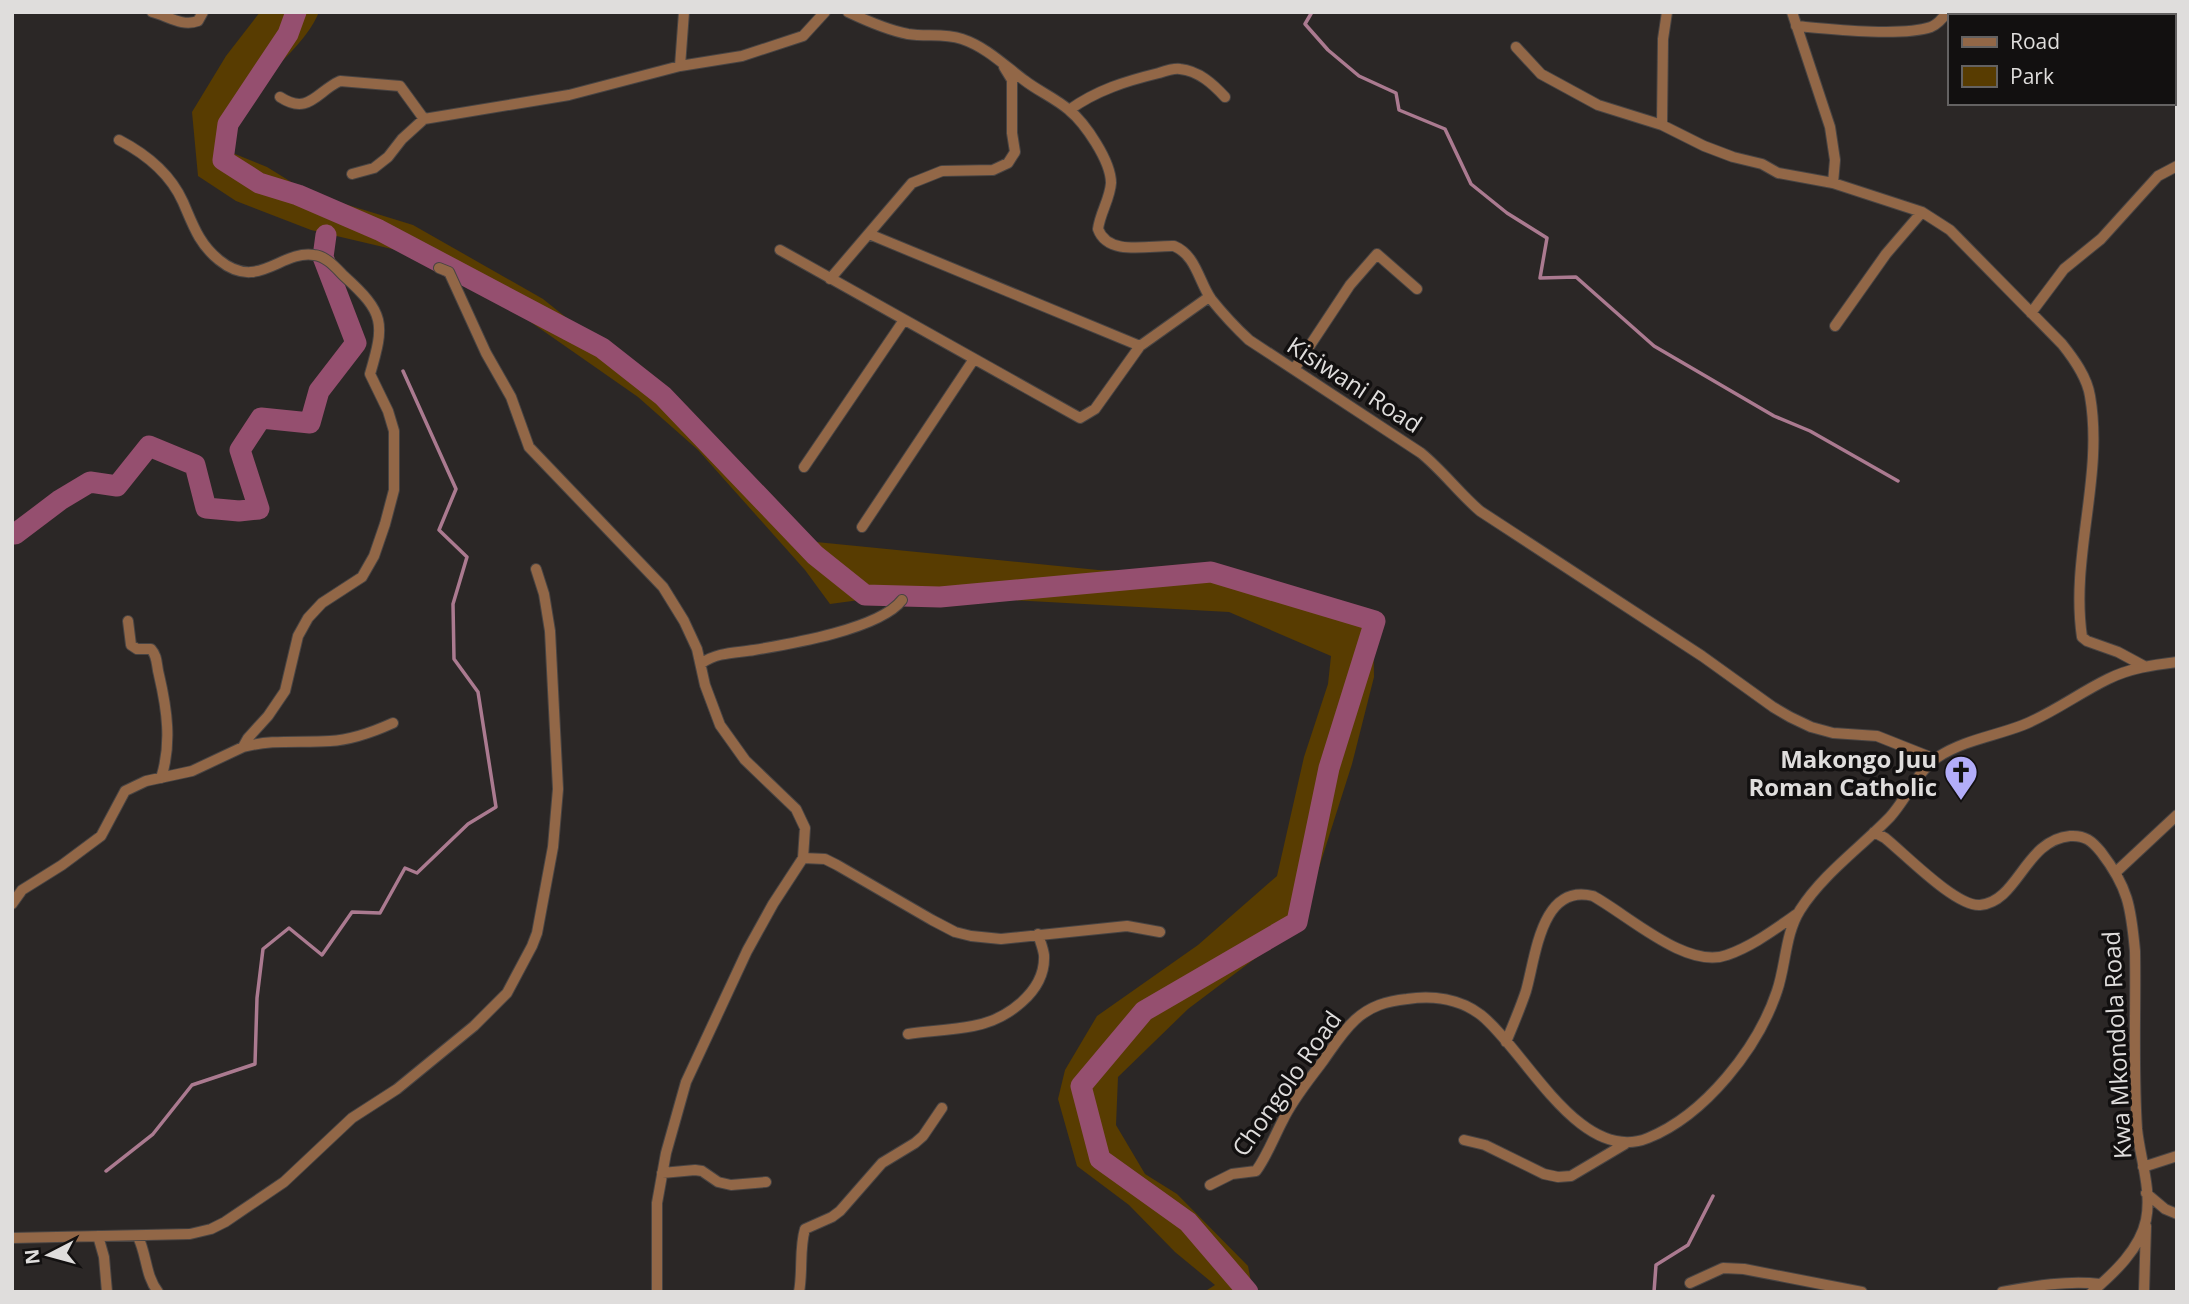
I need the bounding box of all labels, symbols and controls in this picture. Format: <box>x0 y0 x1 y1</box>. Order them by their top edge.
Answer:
legend <box>1948 14 2175 105</box>
text: Road <box>2010 27 2060 55</box>
text: Park <box>2010 62 2054 90</box>
street label: Kisiwani Road <box>1281 328 1429 440</box>
place label: Makongo Juu Roman Catholic <box>1748 742 1937 803</box>
church icon: Makongo Juu Roman Catholic <box>1942 753 1980 802</box>
street label: Kwa Mkondola Road <box>2094 930 2138 1160</box>
street label: Chongolo Road <box>1224 1004 1348 1162</box>
north arrow <box>14 1220 84 1290</box>
text: N <box>18 1248 46 1266</box>

